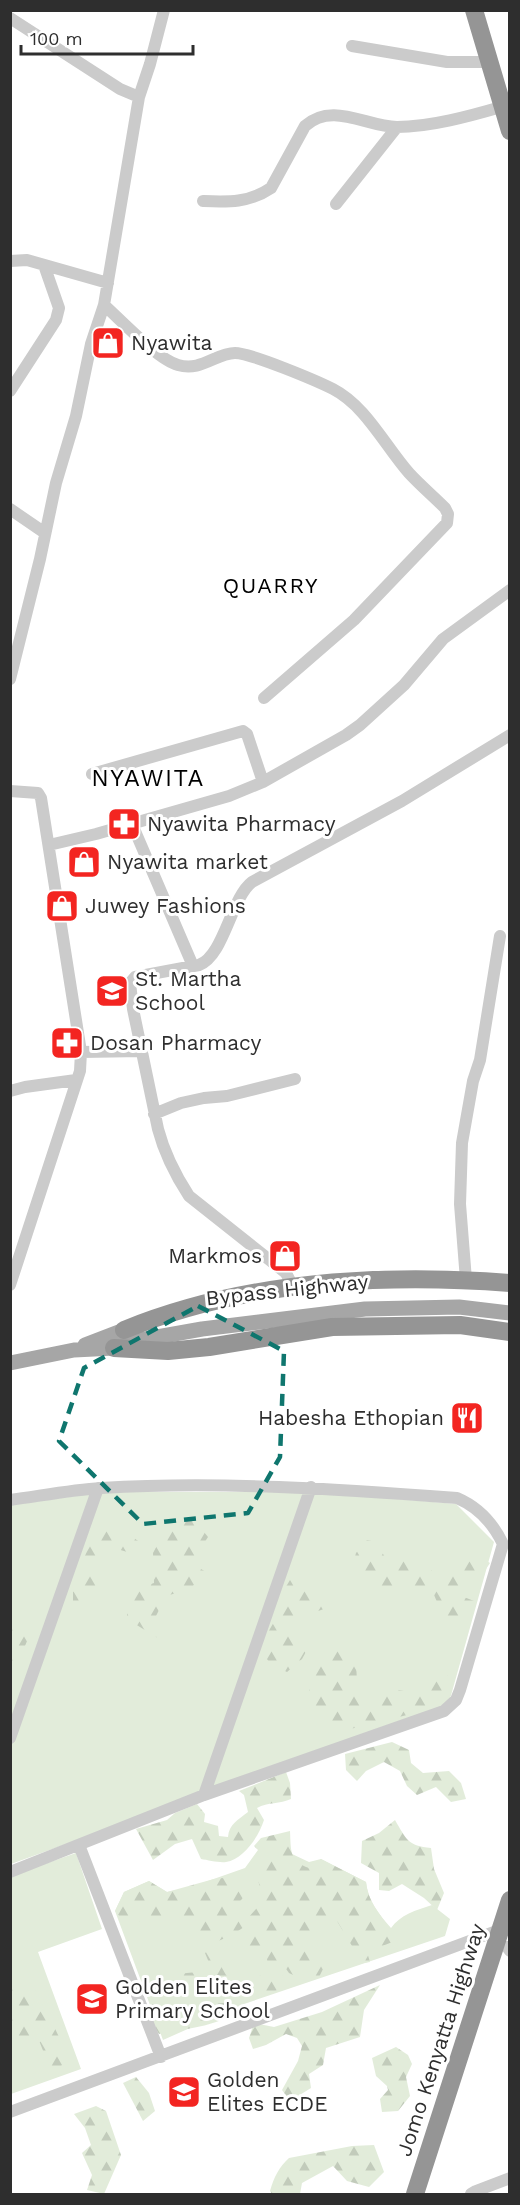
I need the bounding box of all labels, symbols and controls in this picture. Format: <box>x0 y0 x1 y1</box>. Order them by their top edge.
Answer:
scale bar <box>21 18 194 56</box>
text: 100 m <box>30 28 83 49</box>
shop icon: Nyawita <box>90 325 126 361</box>
place label: Nyawita <box>131 330 213 355</box>
district label: QUARRY <box>223 573 319 598</box>
district label: NYAWITA <box>91 764 205 792</box>
pharmacy icon: Nyawita Pharmacy <box>106 806 142 842</box>
place label: Nyawita Pharmacy <box>147 811 336 836</box>
shop icon: Nyawita market <box>66 844 102 880</box>
place label: Nyawita market <box>107 849 268 874</box>
shop icon: Juwey Fashions <box>44 888 80 924</box>
place label: Juwey Fashions <box>85 893 246 918</box>
place label: St. Martha School <box>135 966 241 1015</box>
school or university icon: St. Martha School <box>94 973 130 1009</box>
pharmacy icon: Dosan Pharmacy <box>49 1025 85 1061</box>
place label: Dosan Pharmacy <box>90 1030 261 1055</box>
shop icon: Markmos <box>267 1238 303 1274</box>
place label: Markmos <box>168 1243 262 1268</box>
street label: Bypass Highway <box>204 1269 370 1310</box>
restaurant icon: Habesha Ethopian <box>449 1400 485 1436</box>
place label: Habesha Ethopian <box>258 1405 444 1430</box>
street label: Jomo Kenyatta Highway <box>391 1920 490 2159</box>
place label: Golden Elites Primary School <box>115 1974 270 2023</box>
school or university icon: Golden Elites Primary School <box>74 1981 110 2017</box>
place label: Golden Elites ECDE <box>207 2067 328 2116</box>
school or university icon: Golden Elites ECDE <box>166 2074 202 2110</box>

